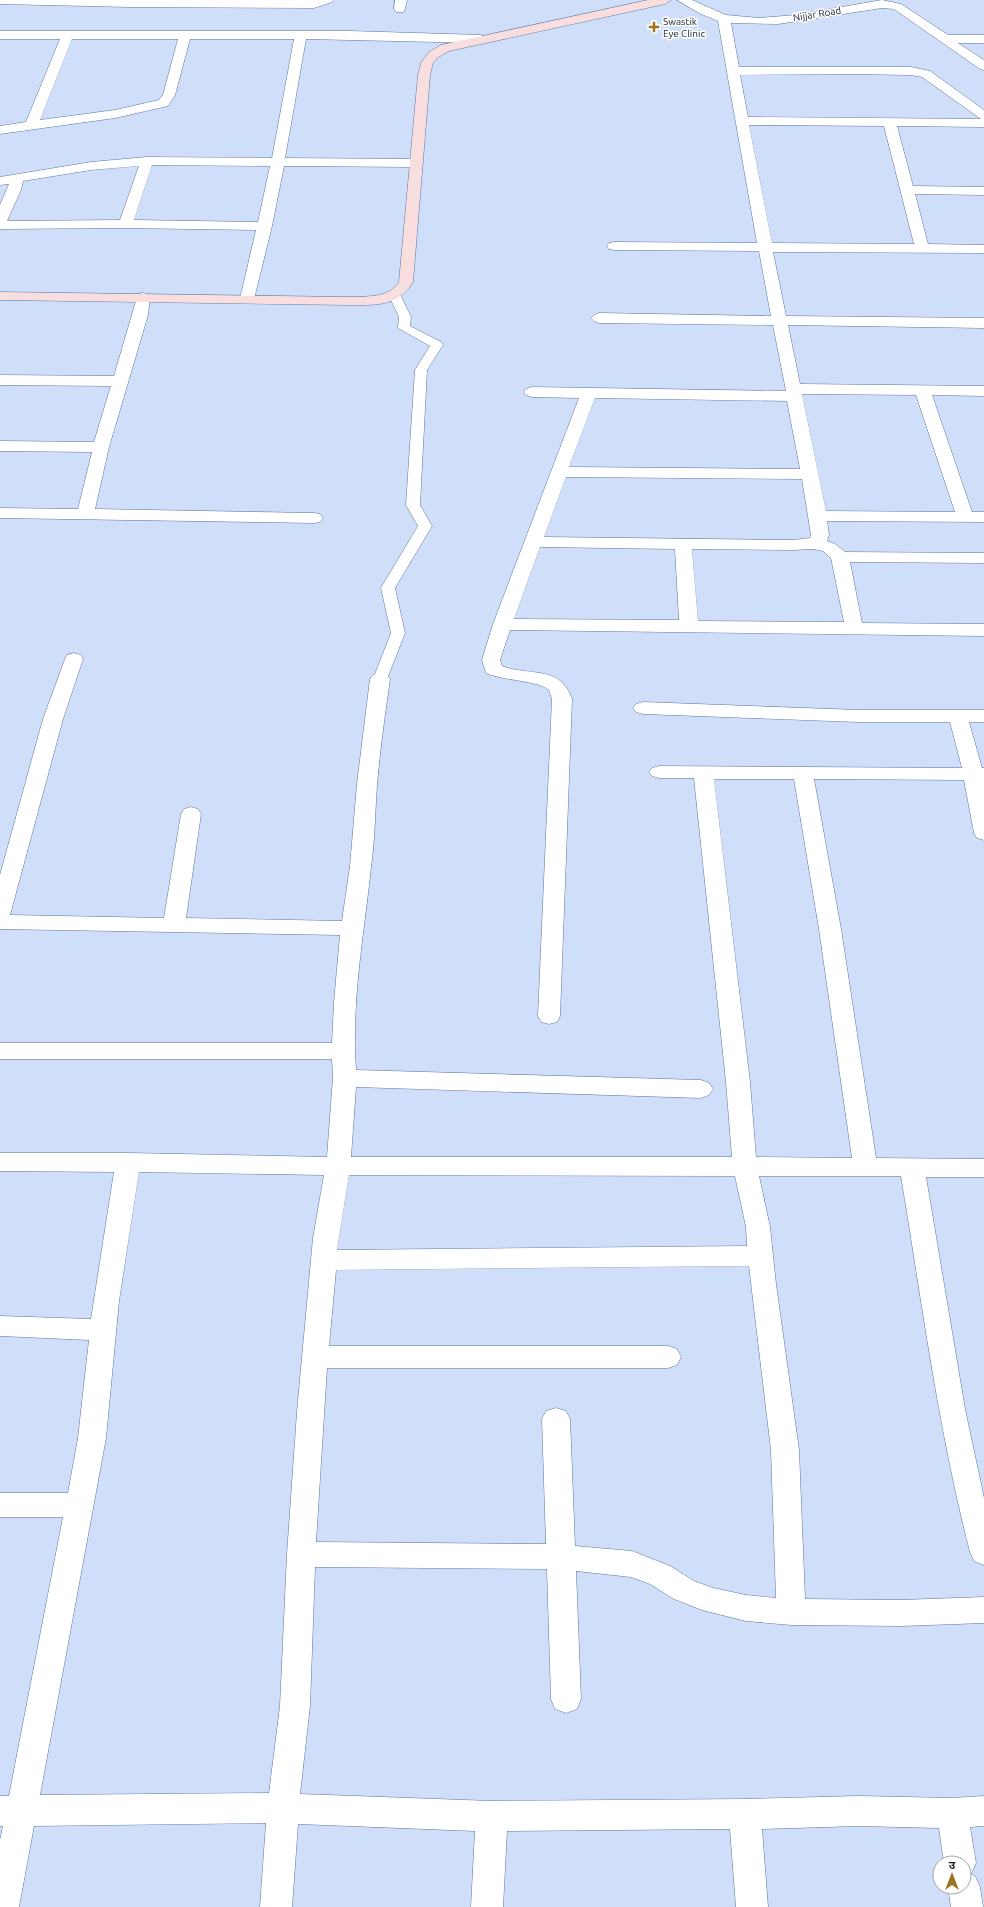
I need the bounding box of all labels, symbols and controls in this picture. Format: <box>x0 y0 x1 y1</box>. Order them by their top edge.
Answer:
street label: Nijjar Road <box>792 5 842 23</box>
place label: Swastik Eye Clinic <box>663 16 705 39</box>
marker: Swastik Eye Clinic <box>648 21 660 33</box>
north arrow <box>932 1855 972 1895</box>
text: उ <box>949 1859 956 1871</box>

